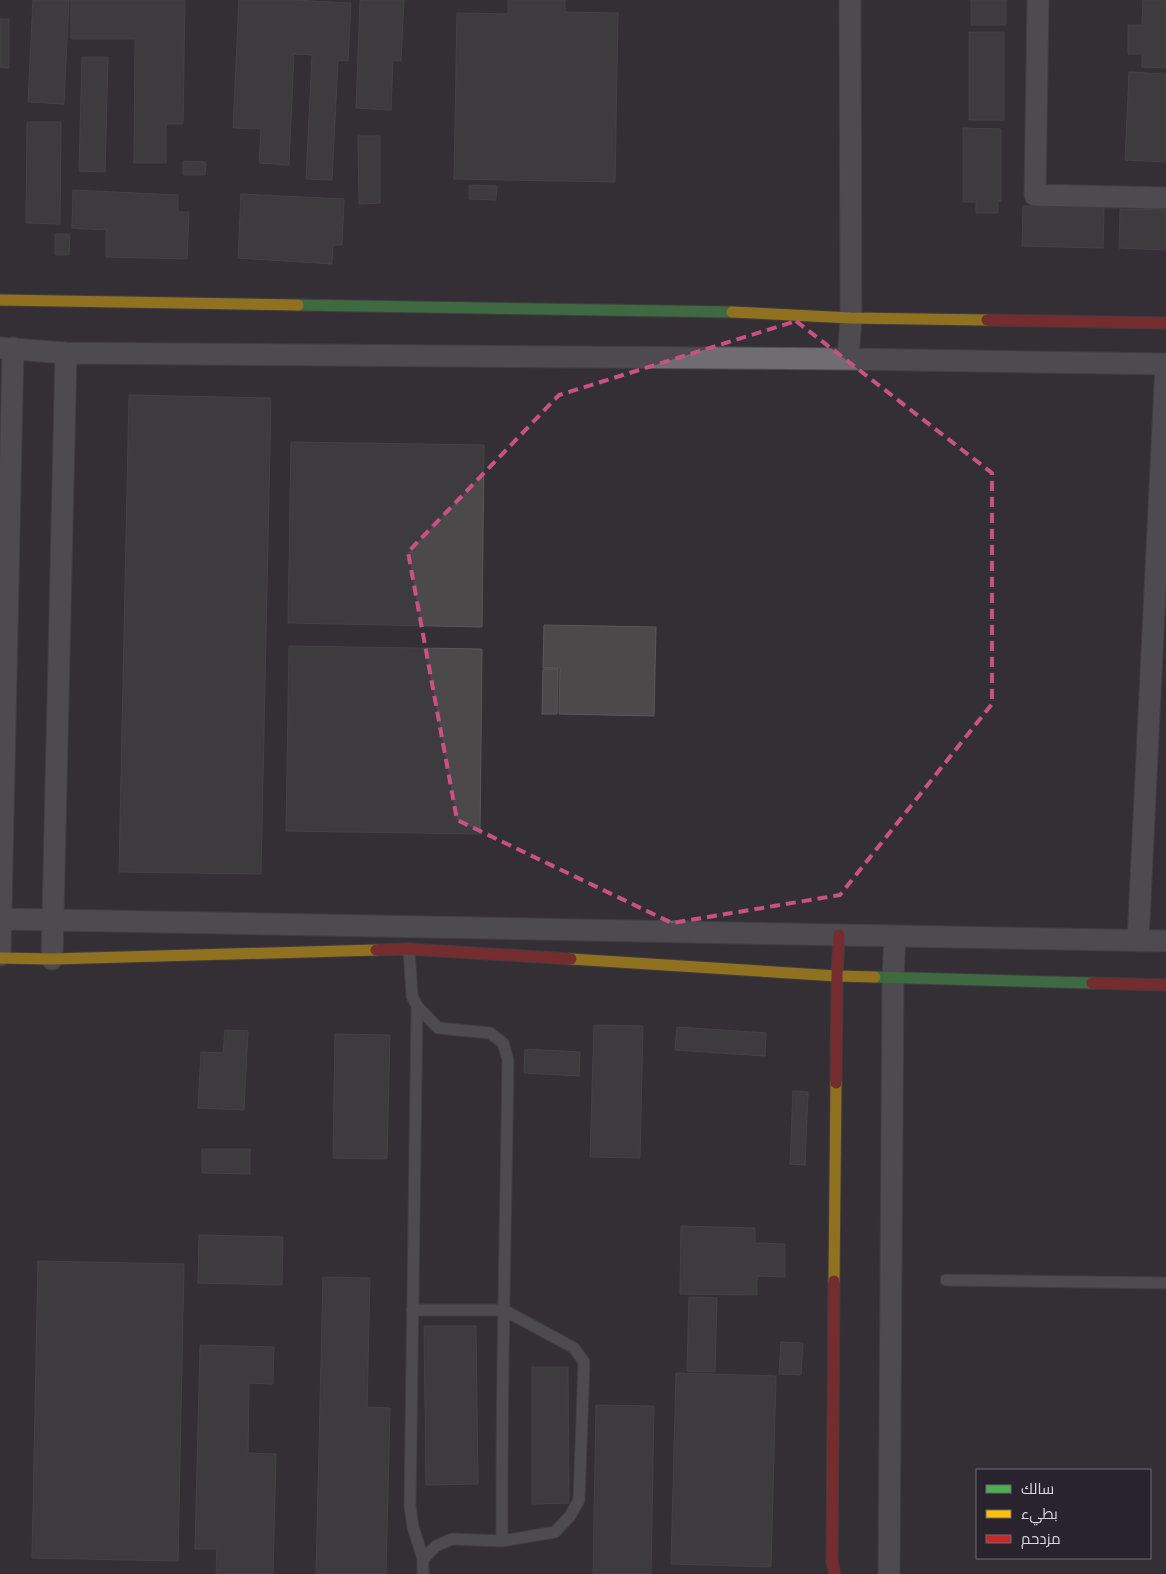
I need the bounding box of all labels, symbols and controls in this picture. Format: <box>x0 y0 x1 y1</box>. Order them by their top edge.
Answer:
legend <box>976 1469 1151 1559</box>
text: سالك <box>1021 1478 1054 1498</box>
text: بطيء <box>1021 1503 1058 1526</box>
text: مزدحم <box>1021 1528 1061 1549</box>

